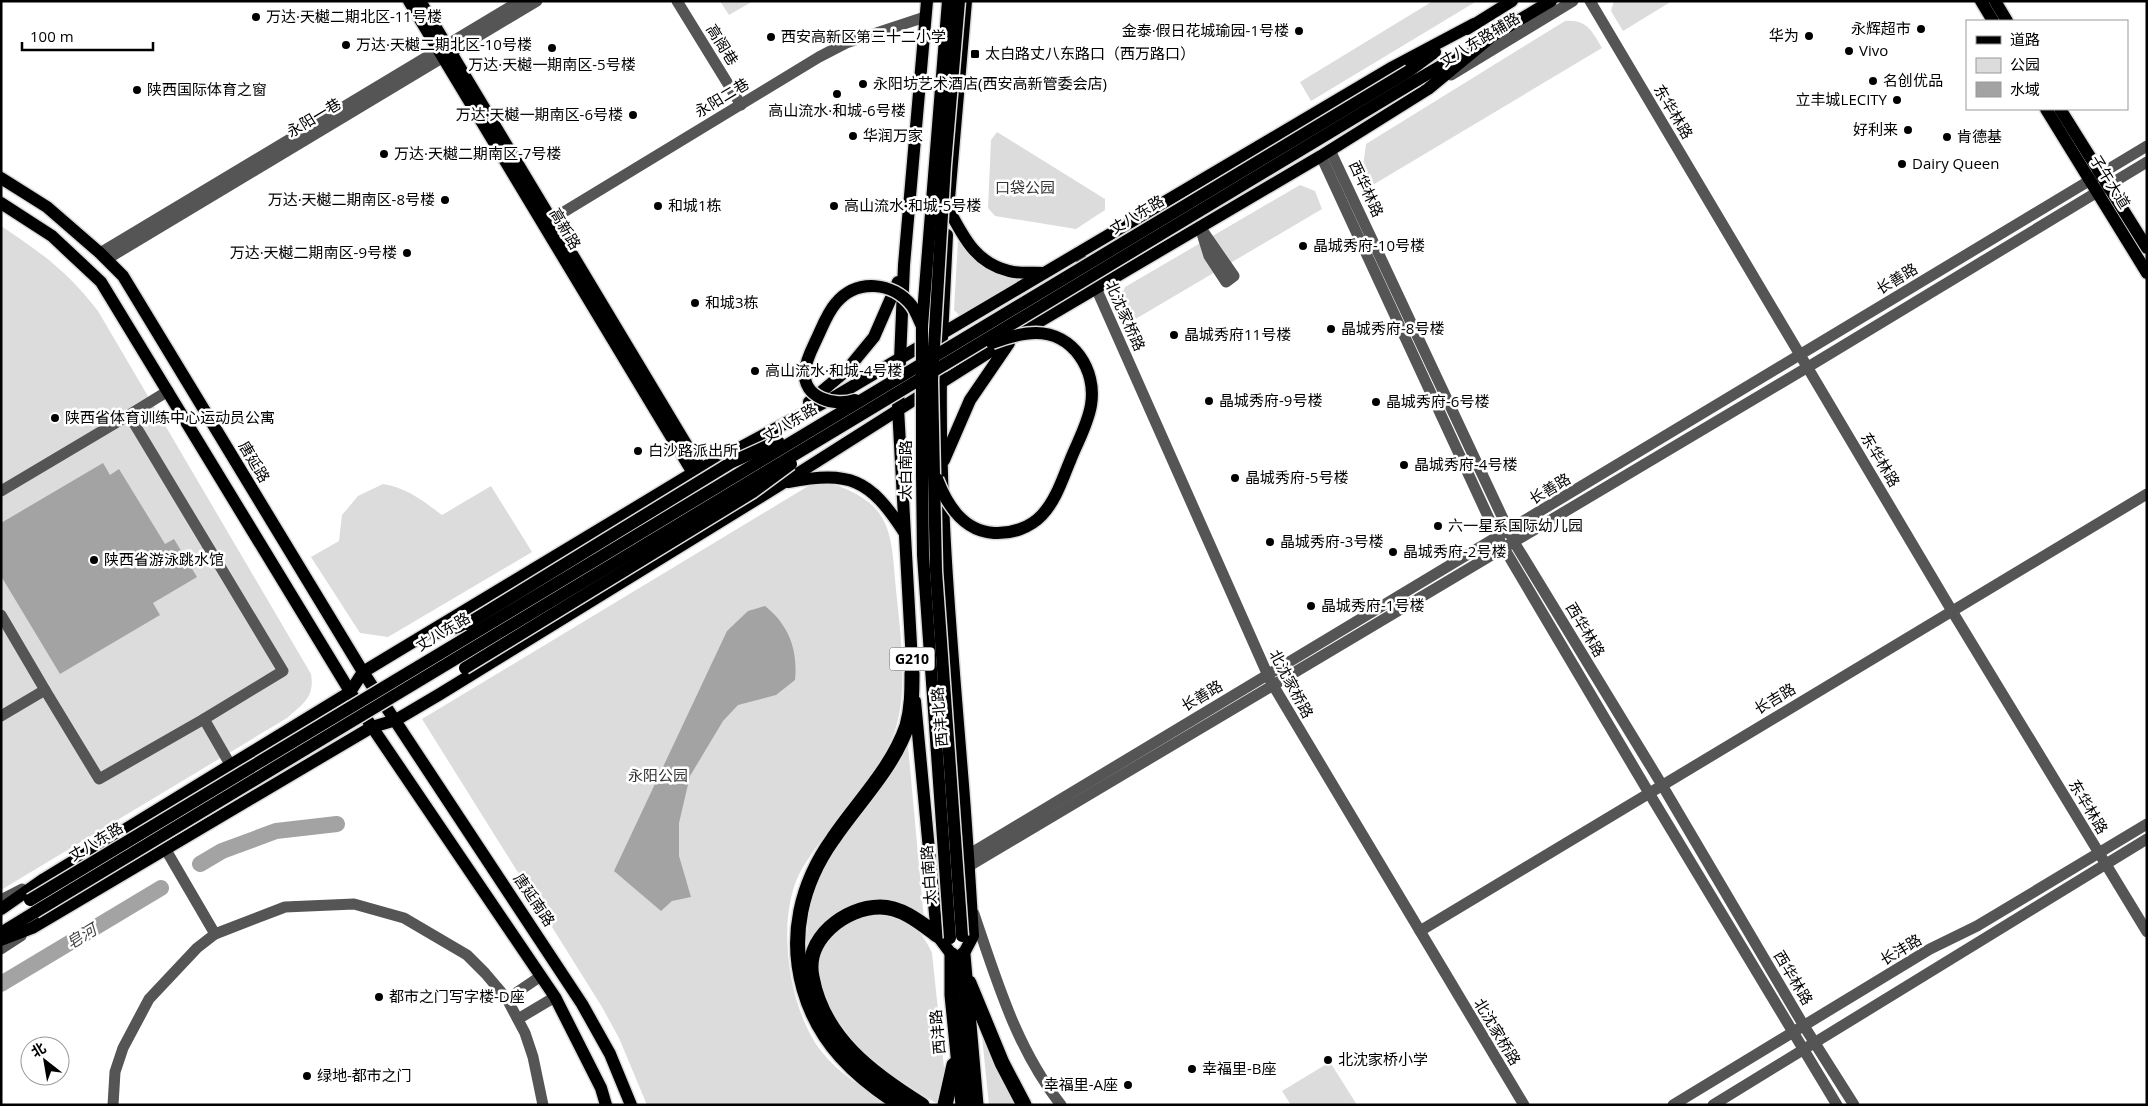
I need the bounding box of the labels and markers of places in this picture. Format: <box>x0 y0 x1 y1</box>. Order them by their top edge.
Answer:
place label: 万达·天樾二期北区-11号楼 <box>266 6 442 26</box>
marker: 万达·天樾二期北区-11号楼 <box>250 11 262 23</box>
place label: 永辉超市 <box>1851 18 1911 38</box>
place label: 金泰·假日花城瑜园-1号楼 <box>1122 20 1289 40</box>
marker: 永辉超市 <box>1915 23 1927 35</box>
marker: 金泰·假日花城瑜园-1号楼 <box>1293 25 1305 37</box>
place label: 华为 <box>1769 25 1799 45</box>
place label: 西安高新区第三十二小学 <box>781 26 946 46</box>
marker: 华为 <box>1803 30 1815 42</box>
marker: 西安高新区第三十二小学 <box>765 31 777 43</box>
place label: 万达·天樾二期北区-10号楼 <box>356 34 532 54</box>
marker: 万达·天樾二期北区-10号楼 <box>340 39 352 51</box>
place label: Vivo <box>1859 40 1888 60</box>
marker: 万达·天樾一期南区-5号楼 <box>546 42 558 54</box>
place label: 太白路丈八东路口（西万路口） <box>985 43 1195 63</box>
marker: Vivo <box>1843 45 1855 57</box>
marker: 太白路丈八东路口（西万路口） <box>969 48 981 60</box>
place label: 万达·天樾一期南区-5号楼 <box>468 54 636 74</box>
place label: 名创优品 <box>1883 70 1943 90</box>
place label: 永阳坊艺术酒店(西安高新管委会店) <box>873 73 1107 93</box>
marker: 名创优品 <box>1867 75 1879 87</box>
marker: 永阳坊艺术酒店(西安高新管委会店) <box>857 78 869 90</box>
place label: 陕西国际体育之窗 <box>147 79 267 99</box>
marker: 陕西国际体育之窗 <box>131 84 143 96</box>
marker: 高山流水·和城-6号楼 <box>831 88 843 100</box>
place label: 立丰城LECITY <box>1796 89 1888 109</box>
marker: 立丰城LECITY <box>1891 94 1903 106</box>
place label: 高山流水·和城-6号楼 <box>768 100 906 120</box>
place label: 万达·天樾一期南区-6号楼 <box>456 104 623 124</box>
marker: 万达·天樾一期南区-6号楼 <box>627 109 639 121</box>
place label: 好利来 <box>1853 119 1898 139</box>
marker: 好利来 <box>1902 124 1914 136</box>
place label: 华润万家 <box>863 125 923 145</box>
place label: 肯德基 <box>1957 126 2002 146</box>
marker: 华润万家 <box>847 130 859 142</box>
marker: 肯德基 <box>1941 131 1953 143</box>
place label: 万达·天樾二期南区-7号楼 <box>394 143 561 163</box>
marker: 万达·天樾二期南区-7号楼 <box>378 148 390 160</box>
place label: Dairy Queen <box>1912 153 1999 173</box>
marker: Dairy Queen <box>1896 158 1908 170</box>
place label: 万达·天樾二期南区-8号楼 <box>268 189 435 209</box>
marker: 万达·天樾二期南区-8号楼 <box>439 194 451 206</box>
place label: 和城1栋 <box>668 195 722 215</box>
place label: 高山流水·和城-5号楼 <box>844 195 981 215</box>
marker: 和城1栋 <box>652 200 664 212</box>
marker: 高山流水·和城-5号楼 <box>828 200 840 212</box>
place label: 晶城秀府-10号楼 <box>1313 235 1425 255</box>
marker: 晶城秀府-10号楼 <box>1297 240 1309 252</box>
place label: 万达·天樾二期南区-9号楼 <box>230 242 397 262</box>
marker: 万达·天樾二期南区-9号楼 <box>401 247 413 259</box>
place label: 和城3栋 <box>705 292 759 312</box>
marker: 和城3栋 <box>689 297 701 309</box>
place label: 晶城秀府-8号楼 <box>1341 318 1444 338</box>
marker: 晶城秀府-8号楼 <box>1325 323 1337 335</box>
place label: 晶城秀府11号楼 <box>1184 324 1291 344</box>
marker: 晶城秀府11号楼 <box>1168 329 1180 341</box>
place label: 高山流水·和城-4号楼 <box>765 360 902 380</box>
marker: 高山流水·和城-4号楼 <box>749 365 761 377</box>
place label: 晶城秀府-9号楼 <box>1219 390 1322 410</box>
place label: 晶城秀府-6号楼 <box>1386 391 1489 411</box>
marker: 晶城秀府-9号楼 <box>1203 395 1215 407</box>
marker: 晶城秀府-6号楼 <box>1370 396 1382 408</box>
place label: 陕西省体育训练中心运动员公寓 <box>65 407 275 427</box>
marker: 陕西省体育训练中心运动员公寓 <box>49 412 61 424</box>
place label: 白沙路派出所 <box>648 440 738 460</box>
marker: 白沙路派出所 <box>632 445 644 457</box>
place label: 晶城秀府-4号楼 <box>1414 454 1517 474</box>
marker: 晶城秀府-4号楼 <box>1398 459 1410 471</box>
place label: 晶城秀府-5号楼 <box>1245 467 1348 487</box>
marker: 晶城秀府-5号楼 <box>1229 472 1241 484</box>
place label: 六一星系国际幼儿园 <box>1448 515 1583 535</box>
marker: 六一星系国际幼儿园 <box>1432 520 1444 532</box>
place label: 晶城秀府-3号楼 <box>1280 531 1383 551</box>
marker: 晶城秀府-3号楼 <box>1264 536 1276 548</box>
place label: 晶城秀府-2号楼 <box>1403 541 1506 561</box>
marker: 晶城秀府-2号楼 <box>1387 546 1399 558</box>
place label: 陕西省游泳跳水馆 <box>104 549 224 569</box>
marker: 陕西省游泳跳水馆 <box>88 554 100 566</box>
place label: 晶城秀府-1号楼 <box>1321 595 1424 615</box>
marker: 晶城秀府-1号楼 <box>1305 600 1317 612</box>
place label: 都市之门写字楼-D座 <box>389 986 525 1006</box>
marker: 都市之门写字楼-D座 <box>373 991 385 1003</box>
place label: 北沈家桥小学 <box>1338 1049 1428 1069</box>
marker: 北沈家桥小学 <box>1322 1054 1334 1066</box>
place label: 幸福里-B座 <box>1202 1058 1277 1078</box>
marker: 幸福里-B座 <box>1186 1063 1198 1075</box>
place label: 绿地-都市之门 <box>317 1065 412 1085</box>
marker: 绿地-都市之门 <box>301 1070 313 1082</box>
place label: 幸福里-A座 <box>1044 1074 1118 1094</box>
marker: 幸福里-A座 <box>1122 1079 1134 1091</box>

